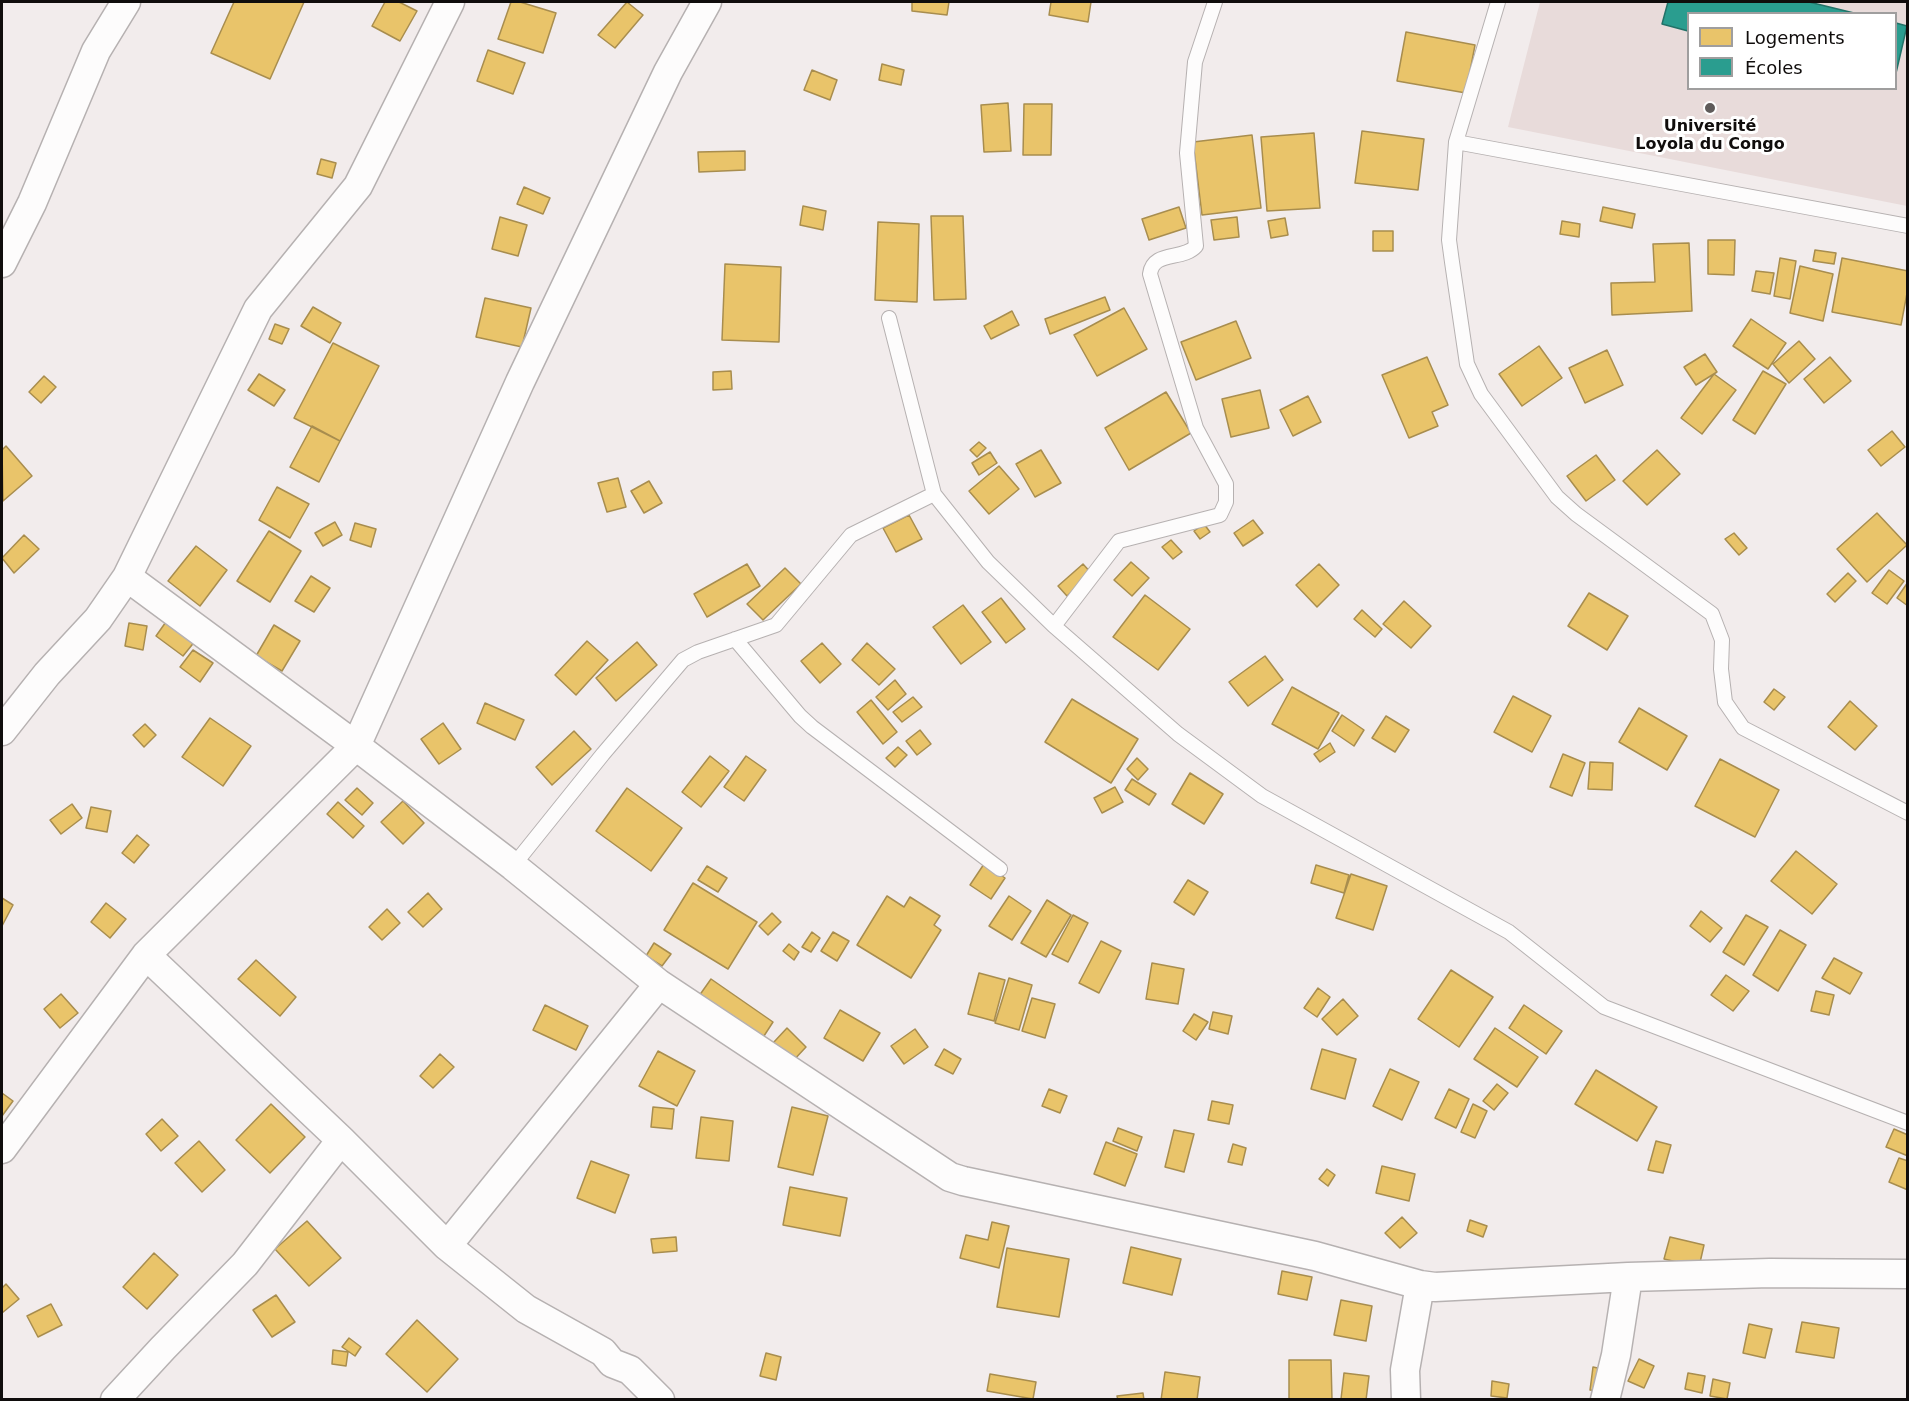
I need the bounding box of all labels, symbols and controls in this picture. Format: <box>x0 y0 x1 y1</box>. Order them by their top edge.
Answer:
legend <box>1687 12 1897 90</box>
text: Logements <box>1745 27 1845 48</box>
text: Écoles <box>1745 57 1803 78</box>
marker: Université Loyola du Congo <box>1703 101 1717 115</box>
place label: Université Loyola du Congo <box>1635 117 1785 155</box>

